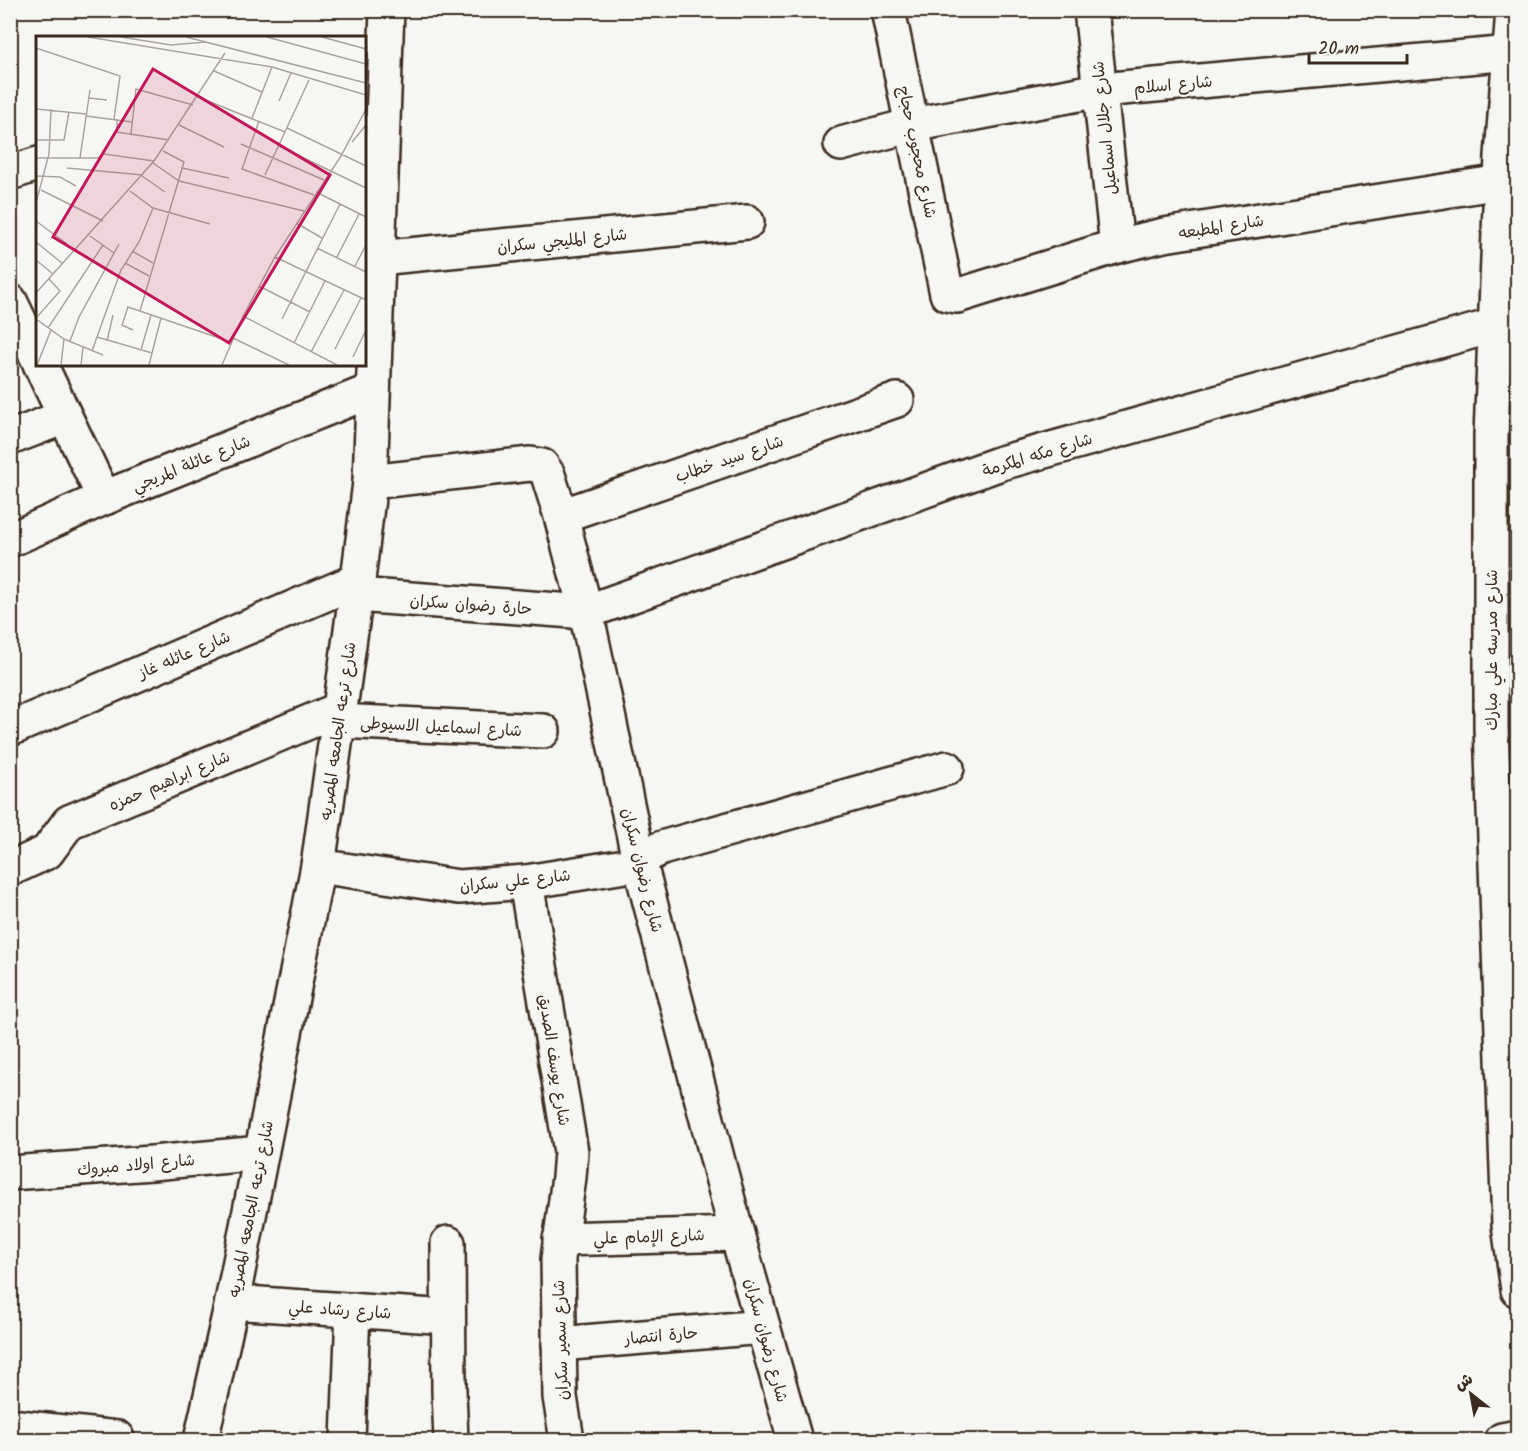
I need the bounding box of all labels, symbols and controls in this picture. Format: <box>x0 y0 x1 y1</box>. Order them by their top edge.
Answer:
scale bar <box>1309 27 1406 65</box>
text: 20 m <box>1318 35 1359 64</box>
inset map <box>36 36 366 366</box>
street label: شارع جلال اسماعيل <box>1086 60 1125 196</box>
street label: شارع اسلام <box>1133 70 1214 101</box>
street label: شارع محجوب حجاج <box>890 84 943 221</box>
street label: شارع المطبعه <box>1177 208 1266 247</box>
street label: شارع المليجي سكران <box>496 222 629 262</box>
street label: شارع مكه المكرمة <box>979 427 1096 484</box>
street label: شارع عائلة المريجي <box>129 429 255 500</box>
street label: شارع سيد خطاب <box>672 429 787 490</box>
street label: شارع مدرسه علي مبارك <box>1480 569 1506 731</box>
street label: حارة رضوان سكران <box>409 589 533 622</box>
street label: شارع عائله غاز <box>133 625 235 687</box>
street label: شارع ترعه الجامعه المصريه <box>314 640 363 822</box>
street label: شارع اسماعيل الاسيوطى <box>359 711 522 744</box>
street label: شارع ابراهيم حمزه <box>105 745 234 818</box>
street label: شارع رضوان سكران <box>614 805 669 935</box>
street label: شارع علي سكران <box>459 863 572 901</box>
street label: شارع يوسف الصديق <box>531 993 576 1128</box>
street label: شارع ترعه الجامعه المصريه <box>222 1119 281 1300</box>
street label: شارع اولاد مبروك <box>76 1148 196 1183</box>
street label: شارع الإمام علي <box>593 1223 705 1253</box>
street label: شارع رضوان سكران <box>737 1276 794 1405</box>
street label: شارع سمير سكران <box>547 1279 576 1400</box>
street label: شارع رشاد علي <box>288 1294 392 1328</box>
street label: حارة انتصار <box>622 1321 699 1352</box>
north arrow <box>1441 1364 1501 1424</box>
text: ش <box>1450 1367 1478 1398</box>

